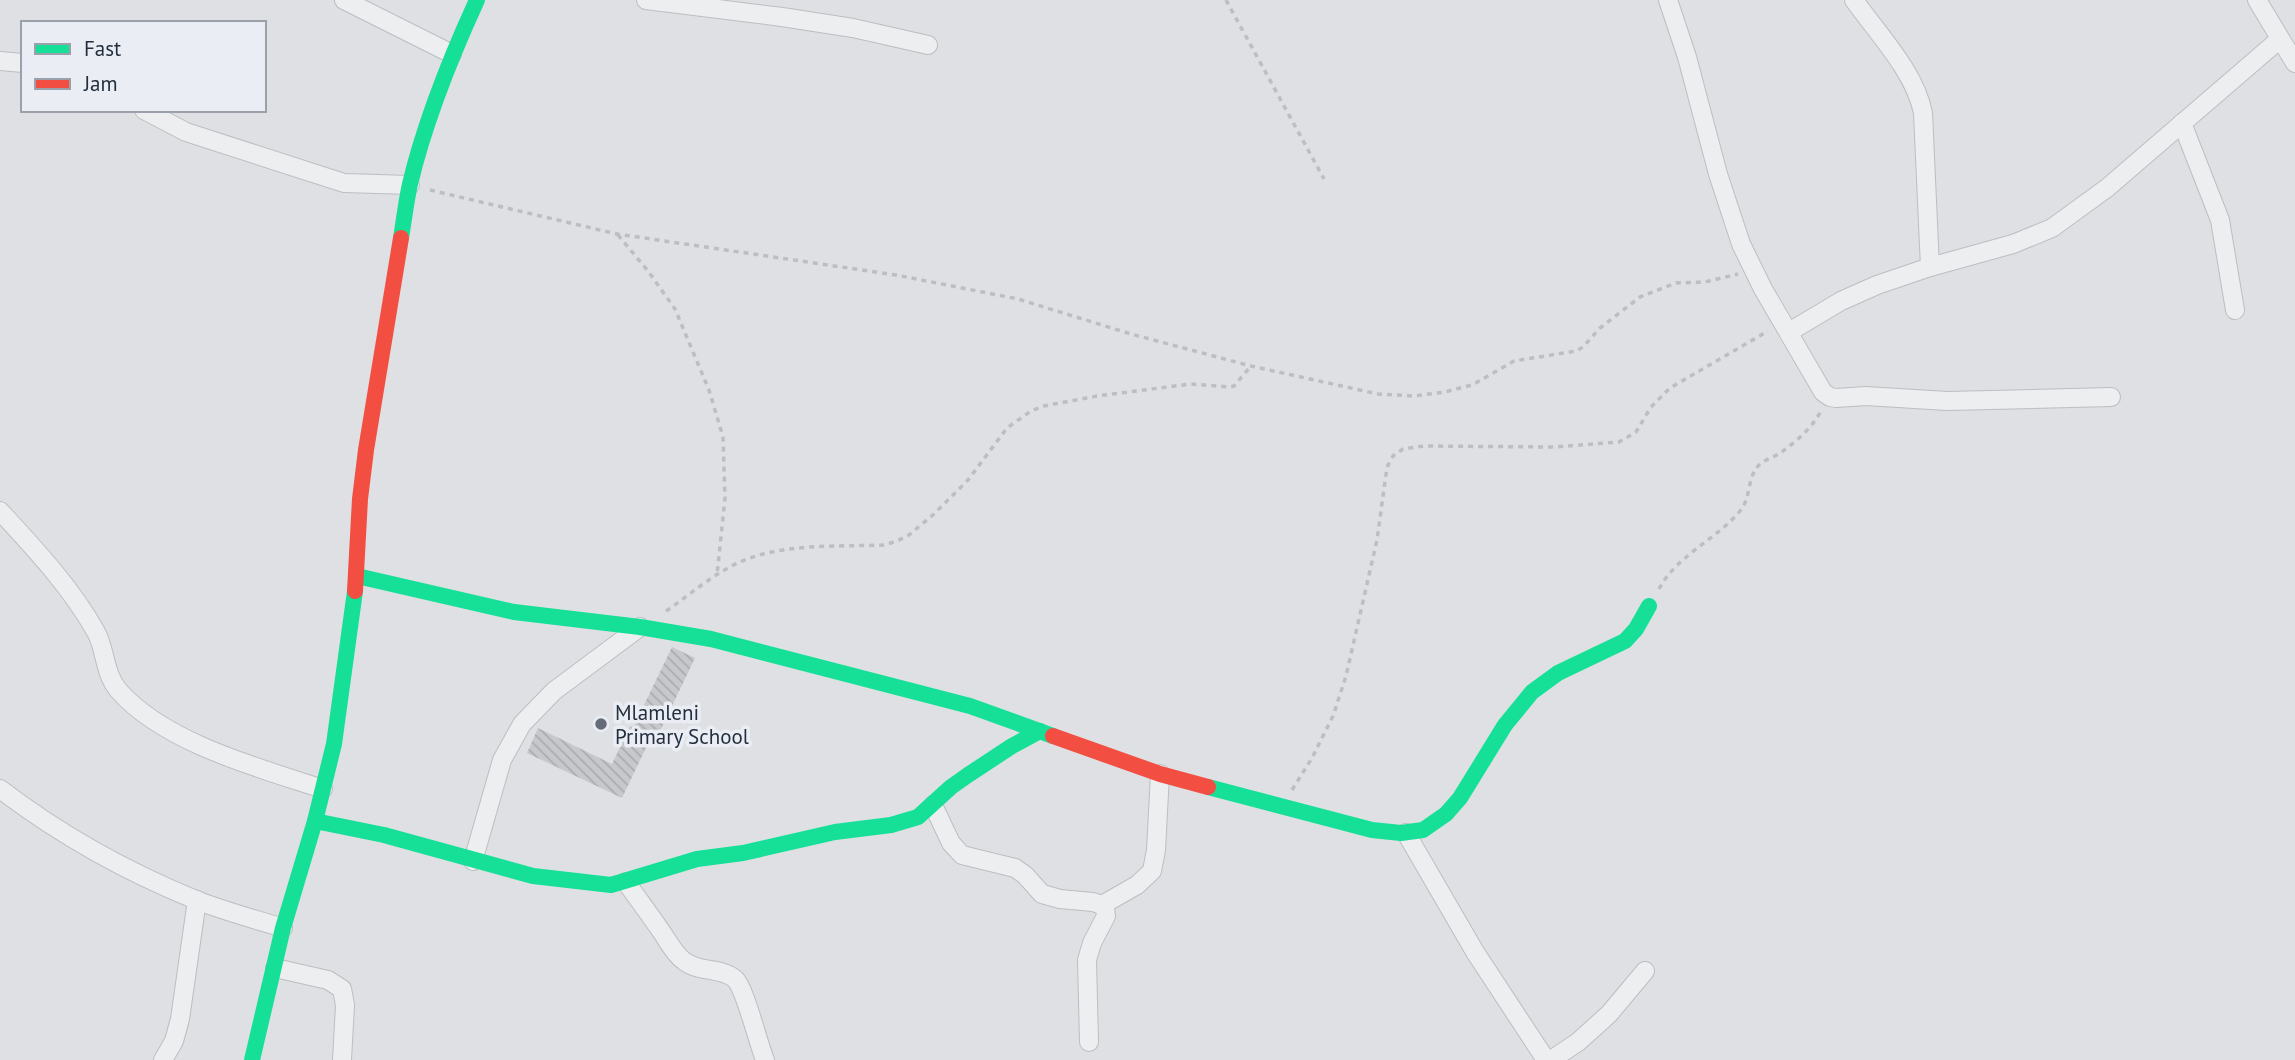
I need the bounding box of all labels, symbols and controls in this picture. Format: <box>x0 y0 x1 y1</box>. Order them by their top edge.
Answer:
legend <box>21 21 266 112</box>
text: Fast <box>84 35 121 62</box>
text: Jam <box>83 70 118 97</box>
place label: Mlamleni Primary School <box>615 699 749 750</box>
marker: Mlamleni Primary School <box>593 716 609 732</box>

